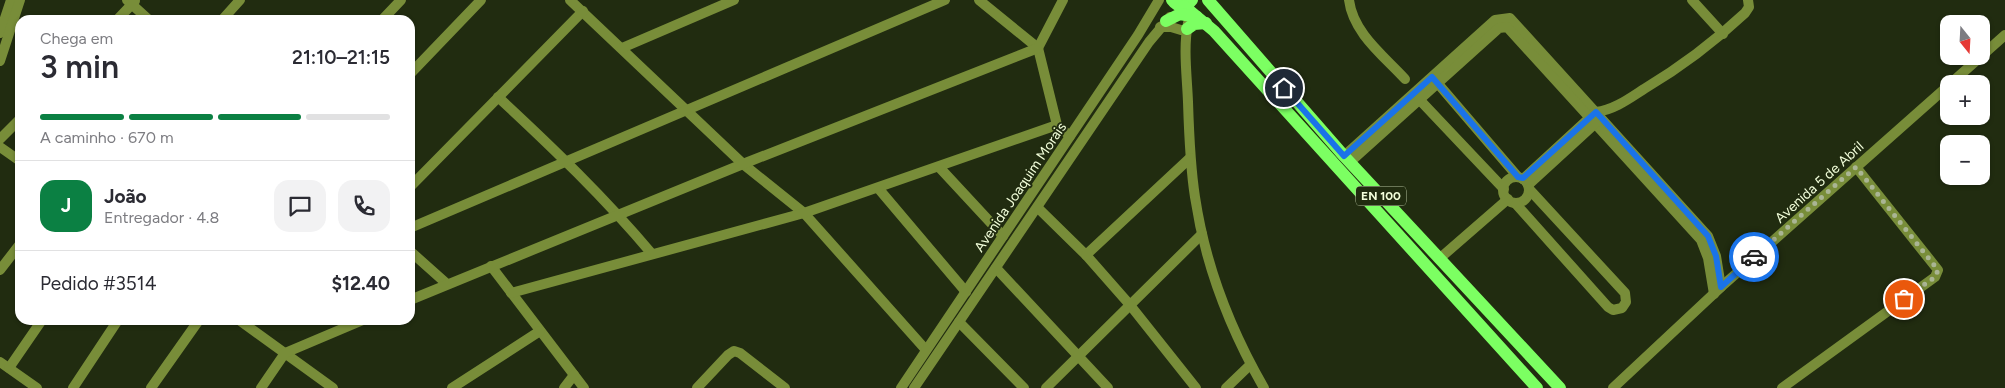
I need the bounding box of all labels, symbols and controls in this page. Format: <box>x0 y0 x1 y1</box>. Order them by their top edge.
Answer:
north arrow <box>1940 15 1990 65</box>
map controls <box>1940 15 1990 185</box>
text: Chega em <box>40 29 113 48</box>
text: 21:10–21:15 <box>292 46 390 69</box>
text: 3 min <box>40 48 119 86</box>
pin <box>1263 67 1305 109</box>
icon: home <box>1270 74 1298 102</box>
button: + <box>1940 75 1990 125</box>
street label: Avenida Joaquim Morais <box>971 119 1070 255</box>
text: A caminho · 670 m <box>40 128 174 147</box>
button: − <box>1940 135 1990 185</box>
street label: Avenida 5 de Abril <box>1771 138 1867 227</box>
button: chat <box>274 180 326 232</box>
button: phone <box>338 180 390 232</box>
text: João <box>104 185 147 208</box>
road number: EN 100 <box>1356 187 1406 206</box>
text: J <box>61 194 71 217</box>
text: Entregador · 4.8 <box>104 208 219 227</box>
courier <box>1729 232 1779 282</box>
icon: car <box>1740 243 1768 271</box>
text: Pedido #3514 <box>40 272 156 295</box>
text: $12.40 <box>331 272 390 295</box>
pin <box>1883 278 1925 320</box>
icon: bag <box>1890 285 1918 313</box>

